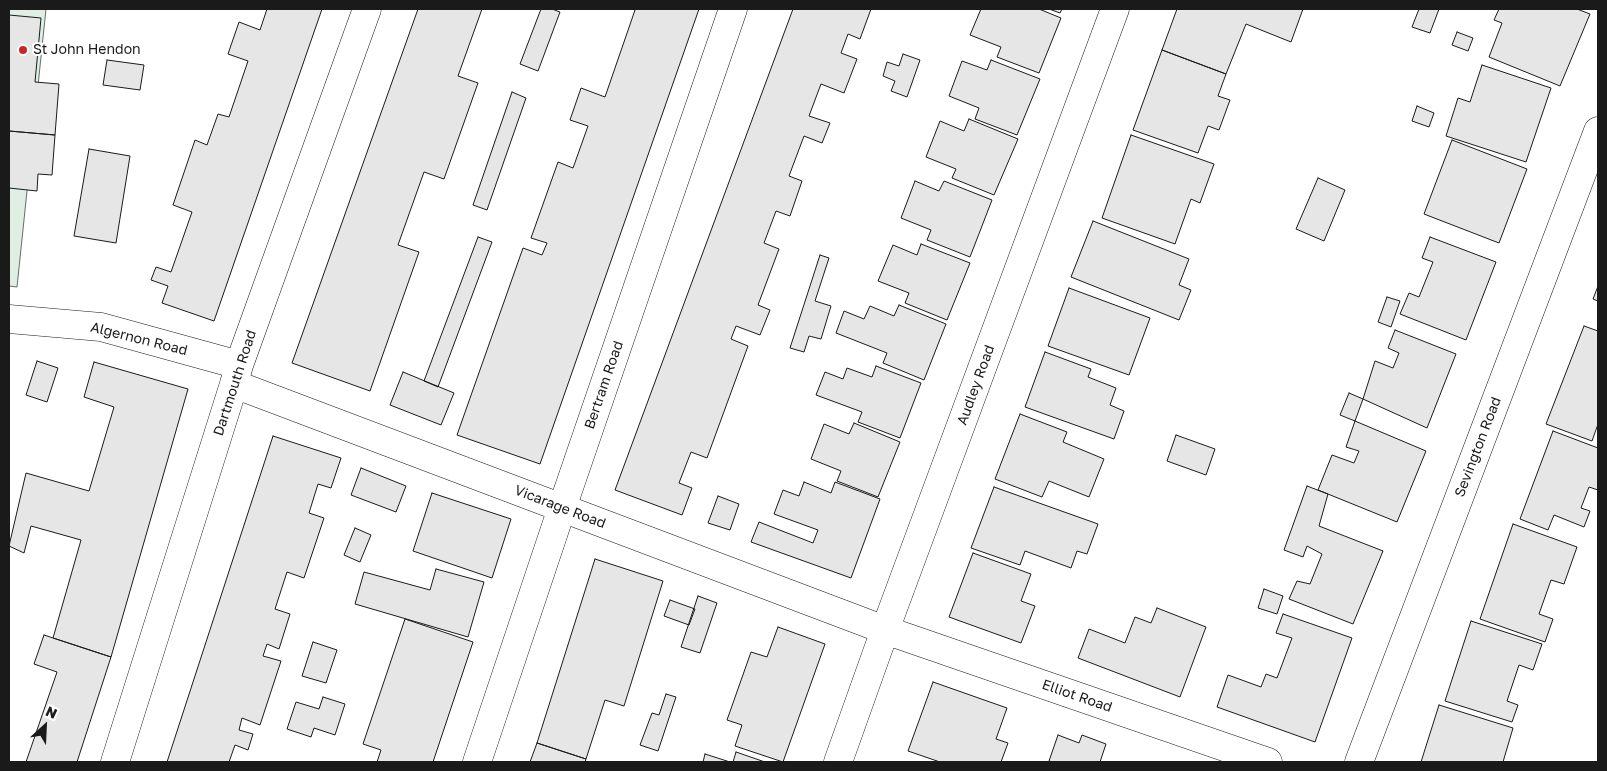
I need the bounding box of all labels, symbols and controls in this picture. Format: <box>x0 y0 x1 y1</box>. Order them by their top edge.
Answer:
place label: St John Hendon <box>33 42 141 58</box>
marker: St John Hendon <box>17 44 29 56</box>
street label: Algernon Road <box>89 319 189 359</box>
street label: Dartmouth Road <box>210 328 260 438</box>
street label: Bertram Road <box>581 339 627 431</box>
street label: Audley Road <box>954 343 998 427</box>
street label: Sevington Road <box>1451 394 1505 500</box>
street label: Vicarage Road <box>512 482 608 532</box>
street label: Elliot Road <box>1040 676 1114 716</box>
north arrow <box>20 701 70 751</box>
text: N <box>43 702 60 722</box>

